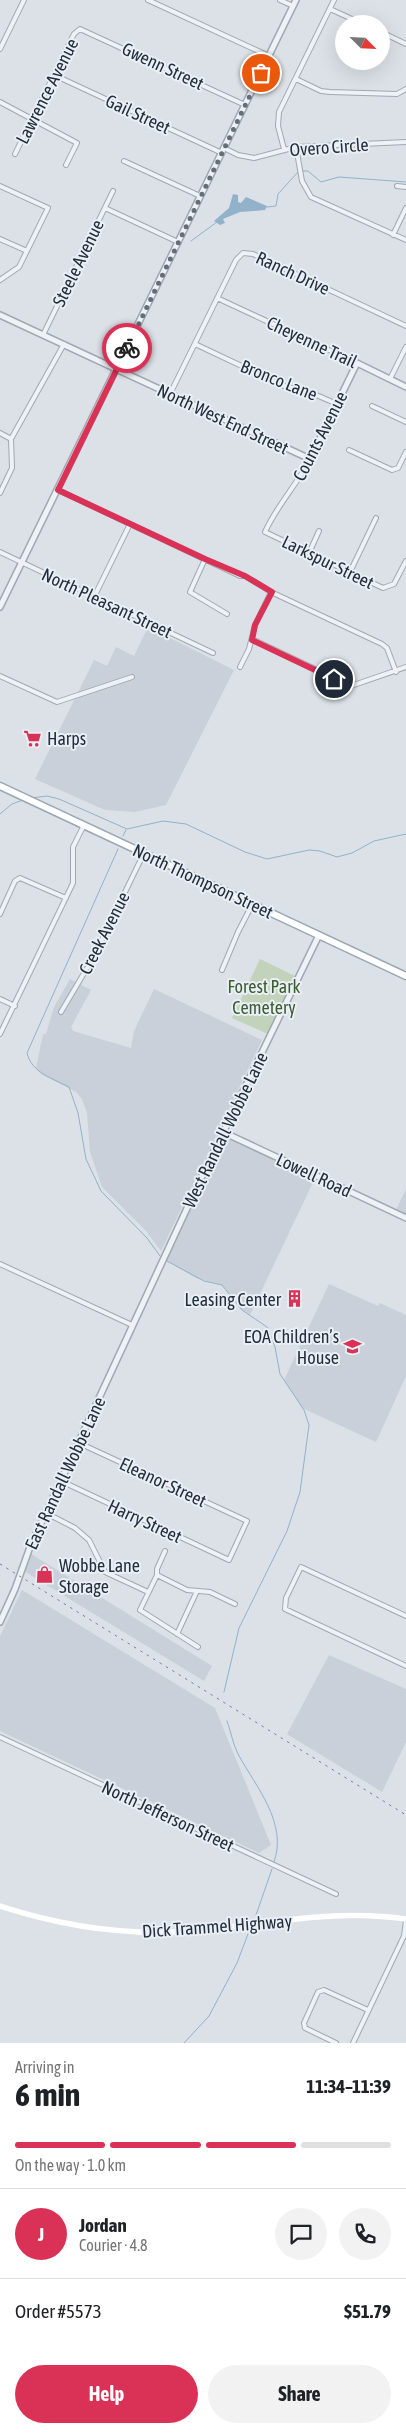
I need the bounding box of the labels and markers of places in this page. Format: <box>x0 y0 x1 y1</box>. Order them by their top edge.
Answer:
pin <box>240 52 282 94</box>
pin <box>313 658 355 700</box>
supermarket icon: Harps <box>23 728 43 748</box>
place label: Harps <box>47 728 86 749</box>
place label: Leasing Center <box>185 1289 282 1310</box>
building icon: Leasing Center <box>285 1289 305 1309</box>
place label: EOA Children’s House <box>244 1326 339 1368</box>
school or university icon: EOA Children’s House <box>343 1336 363 1356</box>
place label: Wobbe Lane Storage <box>59 1555 140 1597</box>
shop icon: Wobbe Lane Storage <box>35 1565 55 1585</box>

